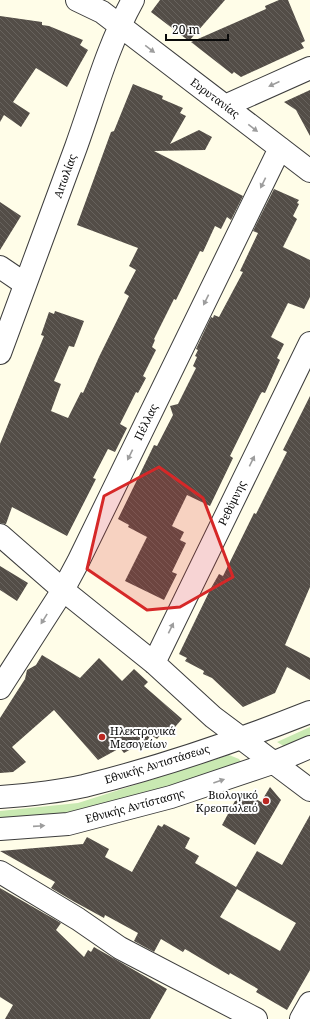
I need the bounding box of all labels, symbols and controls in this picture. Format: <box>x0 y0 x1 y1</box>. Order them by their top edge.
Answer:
scale bar <box>166 16 228 42</box>
text: 20 m <box>172 21 200 38</box>
one-way arrow <box>145 45 156 53</box>
street label: Ευρυτανίας <box>188 74 243 121</box>
one-way arrow <box>269 81 280 87</box>
one-way arrow <box>248 124 259 132</box>
street label: Αιτωλίας <box>50 152 79 200</box>
one-way arrow <box>260 178 266 189</box>
one-way arrow <box>203 294 209 306</box>
street label: Πέλλας <box>130 401 161 442</box>
one-way arrow <box>127 449 133 460</box>
one-way arrow <box>249 455 256 467</box>
street label: Ρεθύμνης <box>214 478 249 528</box>
one-way arrow <box>41 613 48 625</box>
one-way arrow <box>168 622 174 634</box>
place label: Ηλεκτρονικά Μεσογείων <box>110 723 176 751</box>
marker: Ηλεκτρονικά Μεσογείων <box>97 732 107 742</box>
street label: Εθνικής Αντιστάσεως <box>103 740 211 787</box>
one-way arrow <box>213 778 225 784</box>
street label: Εθνικής Αντίστασης <box>84 785 186 826</box>
place label: Βιολογικό Κρεοπωλειό <box>196 787 258 815</box>
marker: Βιολογικό Κρεοπωλειό <box>261 796 271 806</box>
one-way arrow <box>33 823 45 830</box>

